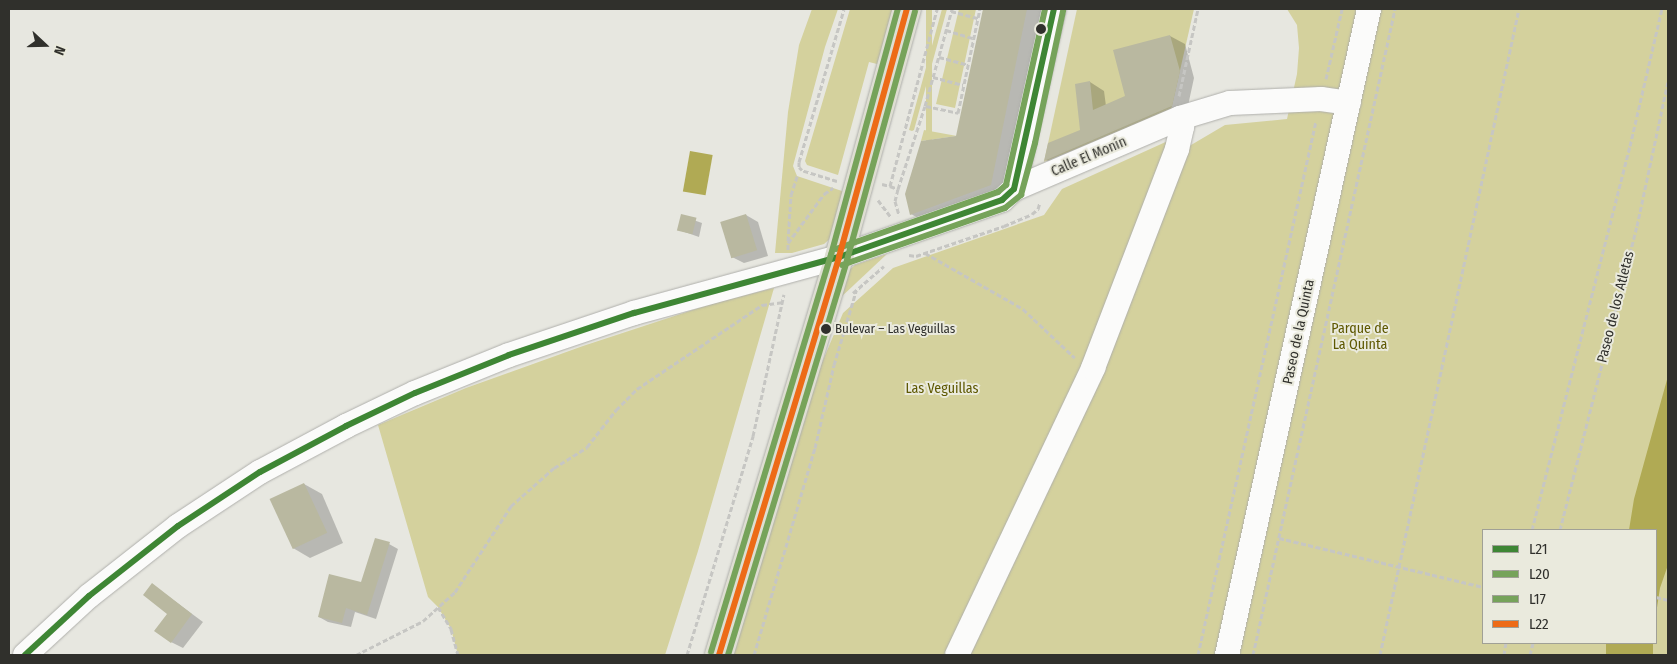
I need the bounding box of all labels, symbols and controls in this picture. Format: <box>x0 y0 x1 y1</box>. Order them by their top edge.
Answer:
north arrow <box>20 20 70 70</box>
unlabelled marker <box>1036 24 1046 34</box>
text: N <box>50 44 69 58</box>
street label: Calle El Monín <box>1049 134 1129 180</box>
street label: Paseo de los Atletas <box>1594 249 1638 365</box>
street label: Paseo de la Quinta <box>1280 278 1318 386</box>
place label: Bulevar – Las Veguillas <box>835 321 955 337</box>
park label: Parque de La Quinta <box>1331 321 1389 354</box>
marker: Bulevar – Las Veguillas <box>821 324 831 334</box>
park label: Las Veguillas <box>905 381 979 397</box>
legend <box>1482 529 1657 644</box>
text: L21 <box>1529 540 1548 558</box>
text: L20 <box>1529 565 1550 583</box>
text: L17 <box>1529 590 1546 608</box>
text: L22 <box>1529 615 1549 633</box>

